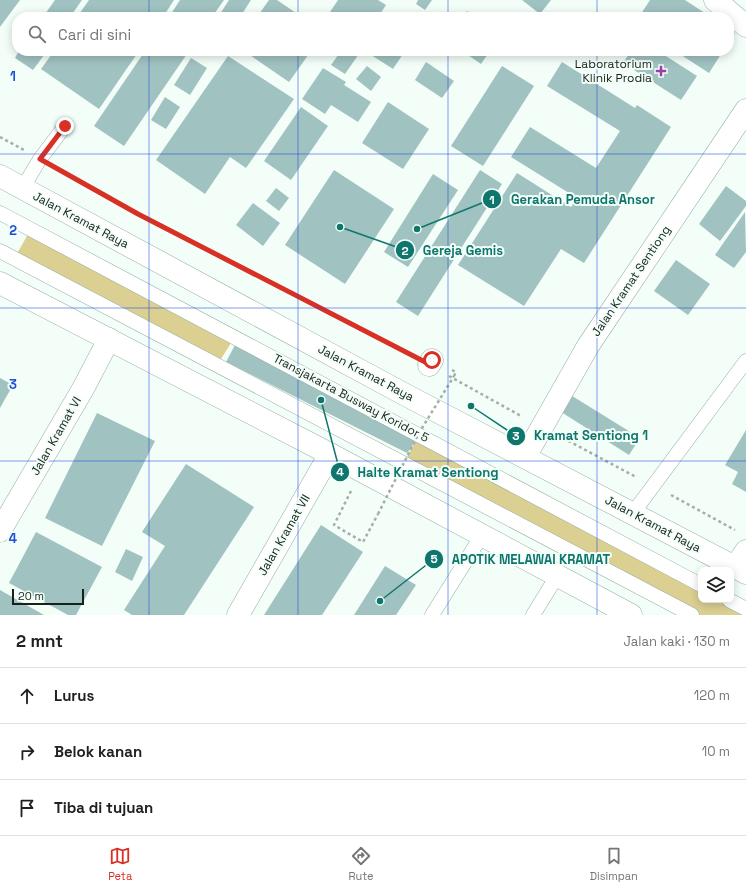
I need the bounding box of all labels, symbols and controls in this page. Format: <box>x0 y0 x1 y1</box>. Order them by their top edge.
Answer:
search box <box>12 12 734 56</box>
icon: search <box>26 23 48 45</box>
text: Cari di sini <box>58 25 131 44</box>
place label: Laboratorium Klinik Prodia <box>575 56 652 86</box>
marker: Laboratorium Klinik Prodia <box>655 65 667 77</box>
text: 1 <box>10 68 16 85</box>
route end <box>56 117 74 135</box>
callout: Gerakan Pemuda Ansor <box>482 187 663 212</box>
street label: Jalan Kramat Raya <box>30 188 132 252</box>
text: Gerakan Pemuda Ansor <box>511 191 655 208</box>
text: 1 <box>489 192 495 208</box>
text: 2 <box>9 222 17 239</box>
street label: Jalan Kramat Sentiong <box>588 222 674 340</box>
callout: Gereja Gemis <box>395 238 512 263</box>
text: Gereja Gemis <box>423 242 503 259</box>
text: 2 <box>401 243 409 259</box>
street label: Jalan Kramat Raya <box>315 341 417 405</box>
street label: Transjakarta Busway Koridor 5 <box>270 350 432 446</box>
route start <box>423 351 441 369</box>
text: 3 <box>9 376 17 393</box>
street label: Jalan Kramat VI <box>27 394 85 478</box>
callout: Kramat Sentiong 1 <box>506 423 656 448</box>
text: Kramat Sentiong 1 <box>534 427 648 444</box>
text: 3 <box>512 428 520 444</box>
callout: Halte Kramat Sentiong <box>330 460 506 485</box>
text: 4 <box>336 464 344 480</box>
text: Halte Kramat Sentiong <box>358 464 498 481</box>
street label: Jalan Kramat VII <box>254 492 314 578</box>
street label: Jalan Kramat Raya <box>602 492 704 556</box>
text: 4 <box>9 530 17 547</box>
callout: APOTIK MELAWAI KRAMAT <box>424 547 619 572</box>
text: 5 <box>430 551 438 567</box>
text: APOTIK MELAWAI KRAMAT <box>452 551 610 568</box>
map controls <box>698 567 734 603</box>
button: layers <box>698 567 734 603</box>
scale bar <box>12 587 84 606</box>
text: 20 m <box>18 589 44 603</box>
text: 2 mnt <box>16 630 63 652</box>
text: Jalan kaki · 130 m <box>623 633 730 650</box>
icon: ahead <box>16 685 38 707</box>
text: Lurus <box>54 686 94 705</box>
text: 120 m <box>694 687 730 704</box>
icon: right <box>16 741 38 763</box>
text: Belok kanan <box>54 742 142 761</box>
text: 10 m <box>702 743 730 760</box>
icon: arrive <box>16 797 38 819</box>
text: Tiba di tujuan <box>54 798 153 817</box>
tab: Peta <box>108 845 132 883</box>
tab: Rute <box>348 845 374 883</box>
tab: Disimpan <box>590 845 638 883</box>

